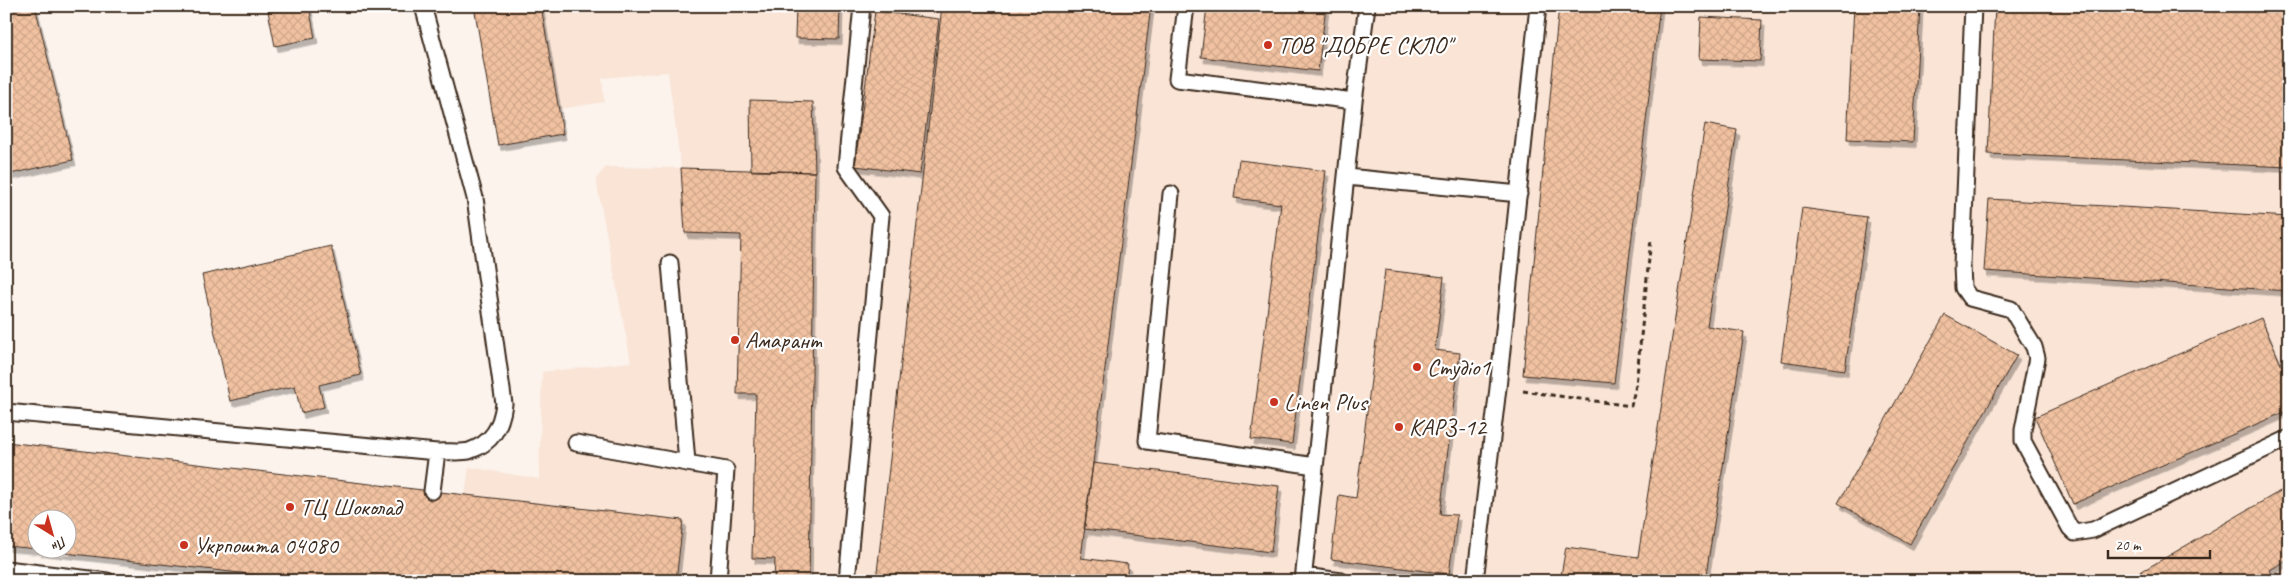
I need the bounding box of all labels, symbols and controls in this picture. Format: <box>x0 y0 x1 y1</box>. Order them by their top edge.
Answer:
place label: ТОВ "ДОБРЕ СКЛО" <box>1278 30 1457 60</box>
marker: ТОВ "ДОБРЕ СКЛО" <box>1262 39 1274 51</box>
place label: Амарант <box>745 325 823 355</box>
marker: Амарант <box>729 334 741 346</box>
place label: Студіо1 <box>1427 352 1492 382</box>
marker: Студіо1 <box>1411 361 1423 373</box>
place label: Linen Plus <box>1284 387 1369 417</box>
marker: Linen Plus <box>1268 396 1280 408</box>
place label: КАРЗ-12 <box>1409 412 1488 442</box>
marker: КАРЗ-12 <box>1393 421 1405 433</box>
place label: ТЦ Шоколад <box>300 492 405 522</box>
marker: ТЦ Шоколад <box>284 501 296 513</box>
north arrow <box>28 510 78 560</box>
scale bar <box>2108 527 2210 559</box>
place label: Укрпошта 04080 <box>194 530 340 560</box>
text: Пн <box>48 533 70 556</box>
text: 20 m <box>2115 536 2142 555</box>
marker: Укрпошта 04080 <box>178 539 190 551</box>

